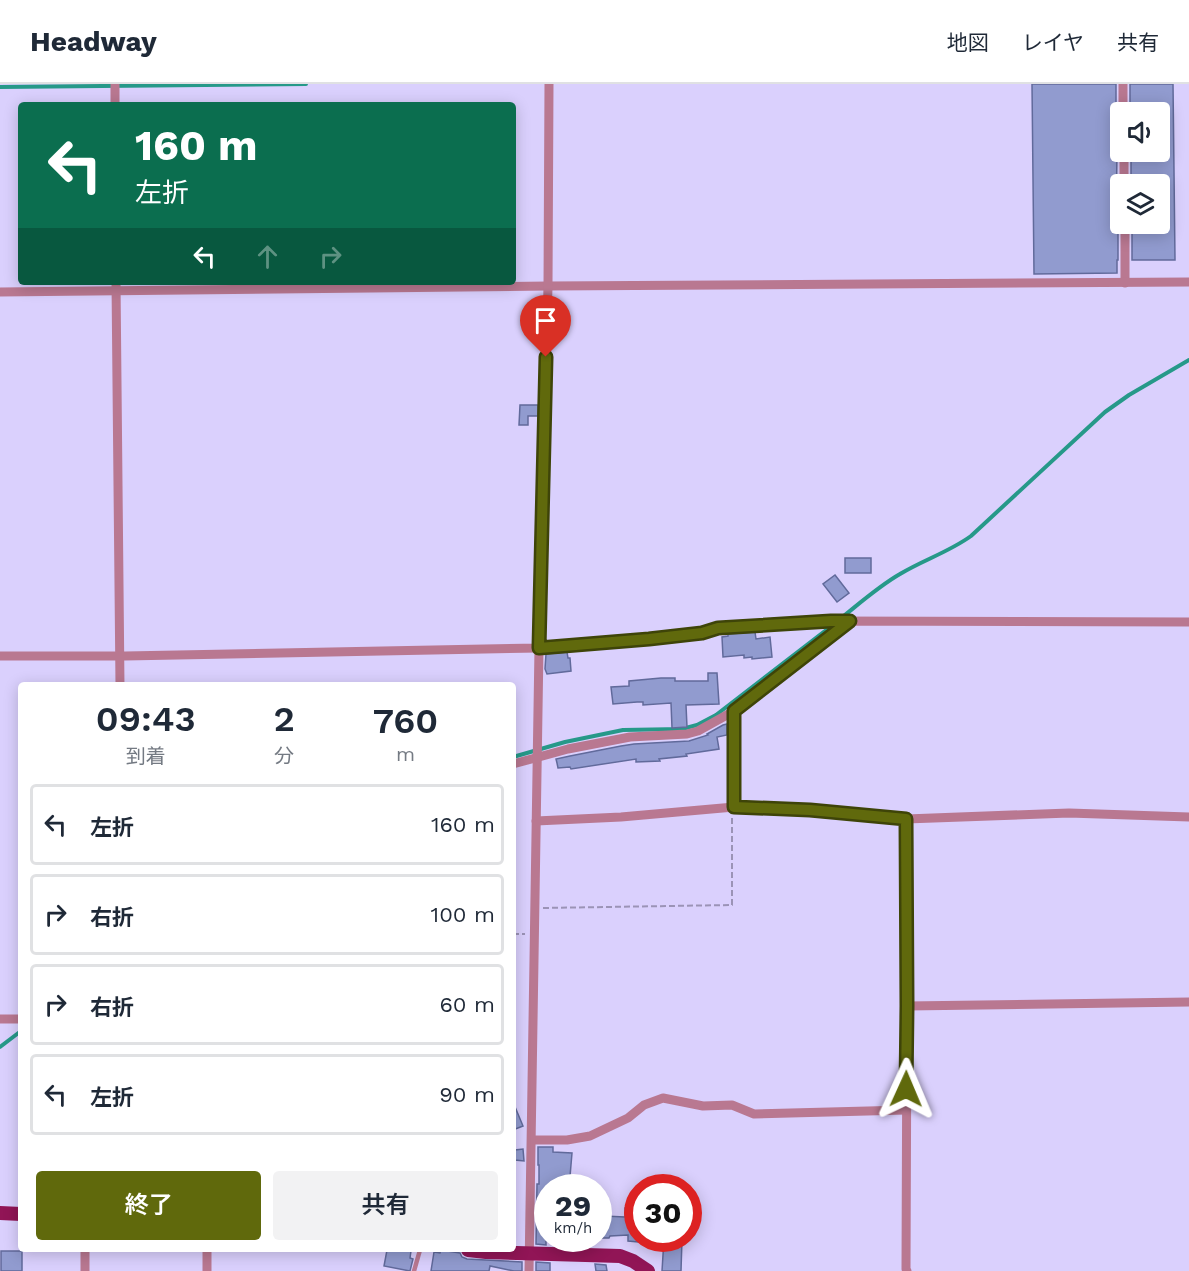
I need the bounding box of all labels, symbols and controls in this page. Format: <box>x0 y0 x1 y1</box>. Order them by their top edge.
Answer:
text: Headway <box>30 25 157 58</box>
text: 地図 <box>947 30 989 55</box>
text: レイヤ <box>1022 30 1084 55</box>
text: 共有 <box>1117 30 1159 55</box>
map controls <box>1110 102 1170 234</box>
button: sound <box>1110 102 1170 162</box>
text: 160 m <box>135 121 258 170</box>
icon: left <box>36 126 114 204</box>
button: layers <box>1110 174 1170 234</box>
text: 左折 <box>135 177 189 209</box>
icon: left <box>188 240 221 273</box>
icon: ahead <box>251 240 284 273</box>
icon: right <box>314 240 347 273</box>
pin <box>520 295 571 357</box>
icon: arrive <box>529 304 562 337</box>
text: 09:43 <box>96 698 196 740</box>
text: 2 <box>274 698 295 740</box>
text: 760 <box>373 700 438 742</box>
text: m <box>396 742 415 766</box>
text: 到着 <box>126 744 166 768</box>
text: 分 <box>274 744 294 768</box>
icon: left <box>39 808 72 841</box>
text: 160 m <box>431 812 495 837</box>
text: 左折 <box>90 815 134 840</box>
icon: right <box>39 898 72 931</box>
text: 100 m <box>431 902 495 927</box>
text: 右折 <box>90 905 134 930</box>
icon: right <box>39 988 72 1021</box>
text: 60 m <box>439 992 495 1017</box>
text: 右折 <box>90 995 134 1020</box>
position arrow <box>874 1057 938 1121</box>
icon: left <box>39 1078 72 1111</box>
text: 90 m <box>439 1082 495 1107</box>
text: 左折 <box>90 1085 134 1110</box>
button: 終了 <box>36 1171 261 1240</box>
button: 共有 <box>273 1171 498 1240</box>
speed limit sign: 30 <box>624 1174 702 1252</box>
text: 29 <box>555 1188 591 1223</box>
text: km/h <box>554 1219 592 1237</box>

